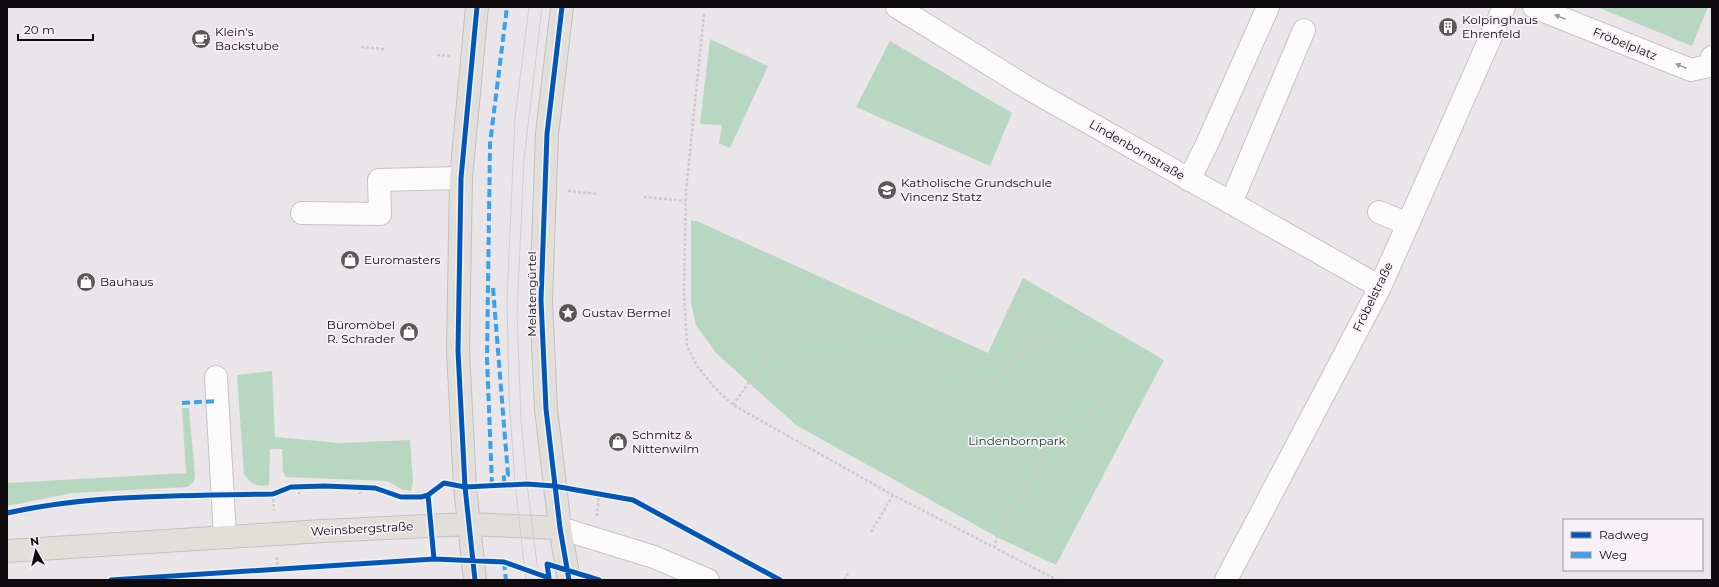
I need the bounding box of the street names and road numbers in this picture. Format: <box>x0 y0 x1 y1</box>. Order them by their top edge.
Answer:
street label: Fröbelplatz <box>1591 24 1659 63</box>
street label: Lindenbornstraße <box>1087 116 1188 183</box>
street label: Melatengürtel <box>524 251 539 337</box>
street label: Fröbelstraße <box>1349 259 1396 334</box>
street label: Weinsbergstraße <box>310 518 414 539</box>

